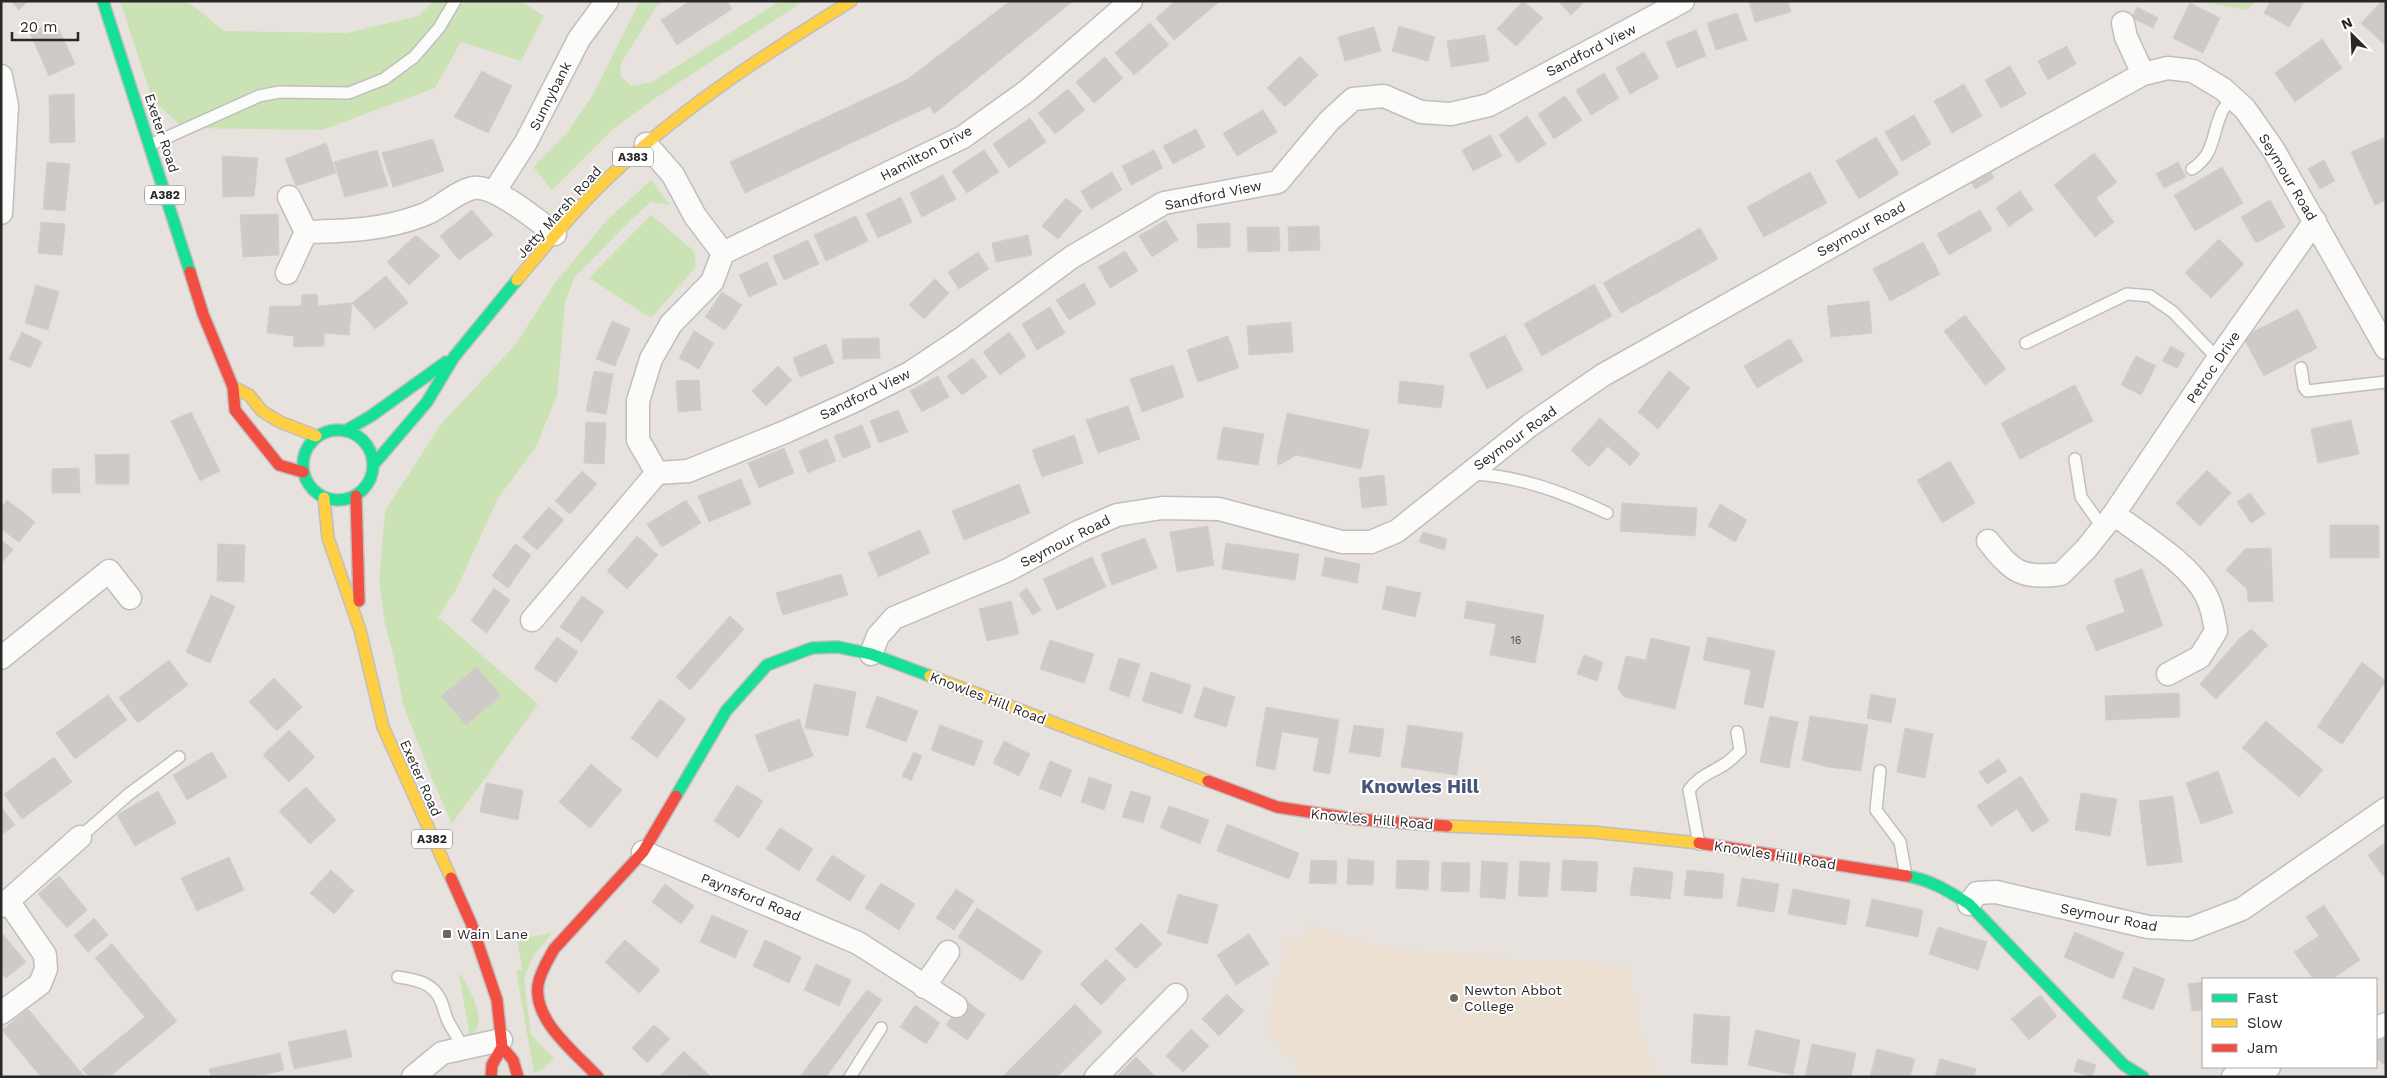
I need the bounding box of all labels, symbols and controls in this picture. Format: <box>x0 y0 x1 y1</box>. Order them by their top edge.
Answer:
scale bar <box>12 10 79 42</box>
north arrow <box>2327 10 2377 60</box>
text: N <box>2339 14 2355 33</box>
text: 20 m <box>20 18 58 36</box>
street label: Sandford View <box>1543 20 1639 80</box>
street label: Sunnybank <box>526 59 574 133</box>
street label: Exeter Road <box>142 91 182 175</box>
street label: Hamilton Drive <box>877 122 975 184</box>
street label: Seymour Road <box>2256 131 2320 223</box>
road number: A383 <box>613 148 653 166</box>
street label: Jetty Marsh Road <box>513 163 605 261</box>
street label: Sandford View <box>1163 177 1263 213</box>
road number: A382 <box>145 186 185 204</box>
street label: Seymour Road <box>1814 198 1908 260</box>
street label: Petroc Drive <box>2183 328 2243 406</box>
street label: Sandford View <box>817 365 913 423</box>
street label: Seymour Road <box>1470 403 1560 473</box>
street label: Seymour Road <box>1017 511 1113 571</box>
house number: 16 <box>1511 634 1522 647</box>
street label: Knowles Hill Road <box>928 668 1048 728</box>
street label: Exeter Road <box>397 737 445 819</box>
district label: Knowles Hill <box>1361 775 1480 798</box>
street label: Knowles Hill Road <box>1310 806 1434 832</box>
road number: A382 <box>412 830 452 849</box>
street label: Knowles Hill Road <box>1713 837 1837 873</box>
street label: Paynsford Road <box>699 870 803 924</box>
street label: Seymour Road <box>2059 900 2159 934</box>
place label: Wain Lane <box>457 926 528 942</box>
marker: Wain Lane <box>441 928 453 940</box>
legend <box>2202 978 2377 1068</box>
place label: Newton Abbot College <box>1464 982 1562 1014</box>
text: Fast <box>2247 989 2279 1007</box>
marker: Newton Abbot College <box>1448 992 1460 1004</box>
text: Slow <box>2247 1014 2283 1032</box>
text: Jam <box>2247 1039 2278 1057</box>

